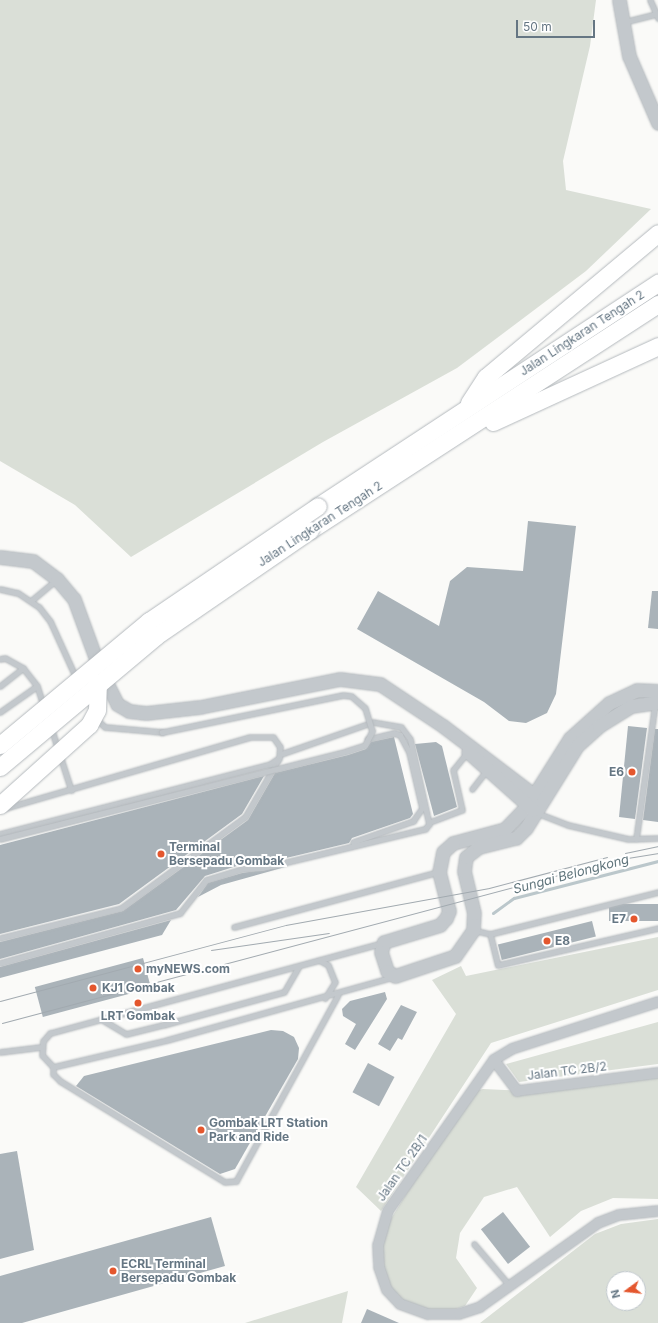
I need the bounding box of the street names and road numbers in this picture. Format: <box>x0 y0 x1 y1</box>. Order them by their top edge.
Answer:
street label: Jalan Lingkaran Tengah 2 <box>517 287 647 379</box>
street label: Jalan Lingkaran Tengah 2 <box>255 478 385 570</box>
street label: Jalan TC 2B/2 <box>526 1059 608 1083</box>
street label: Jalan TC 2B/1 <box>374 1132 430 1204</box>

